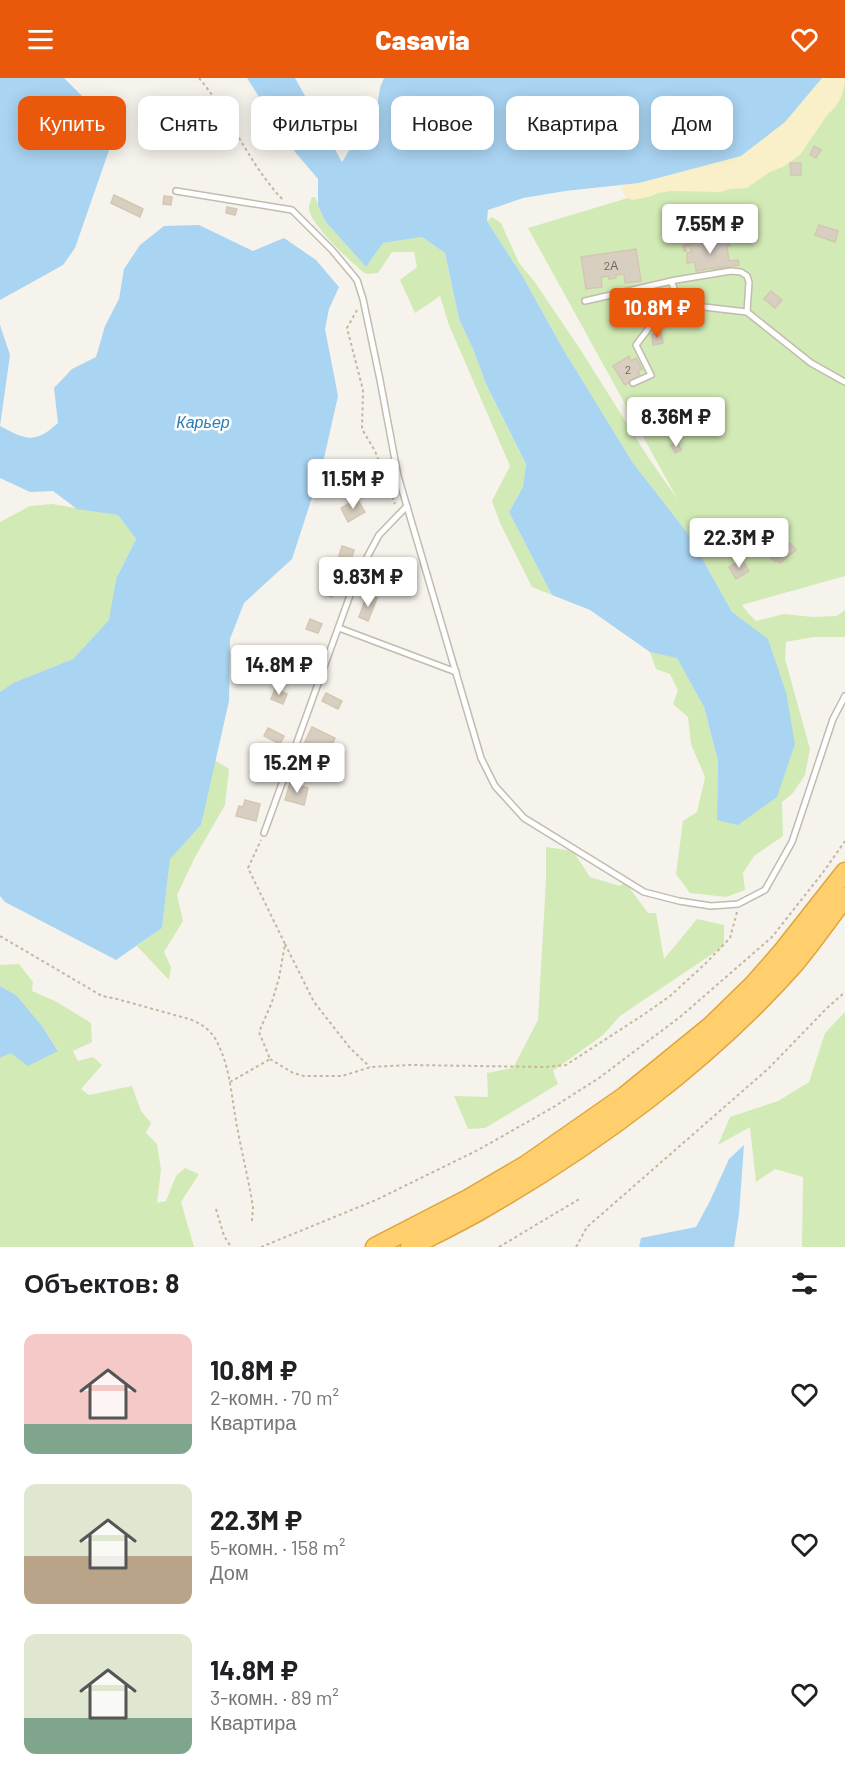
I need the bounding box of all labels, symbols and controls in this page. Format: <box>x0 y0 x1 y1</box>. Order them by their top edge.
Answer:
icon: menu <box>24 23 57 56</box>
text: Casavia <box>375 23 470 55</box>
icon: heart <box>788 23 821 56</box>
chip: Купить <box>18 96 126 150</box>
chip: Снять <box>138 96 239 150</box>
chip: Фильтры <box>251 96 379 150</box>
chip: Новое <box>391 96 494 150</box>
chip: Квартира <box>506 96 639 150</box>
chip: Дом <box>651 96 733 150</box>
pin: 7.55M ₽ <box>655 204 765 255</box>
text: 7.55M ₽ <box>676 211 744 235</box>
house number: 2А <box>604 258 618 272</box>
pin: 10.8M ₽ <box>602 288 712 339</box>
text: 10.8M ₽ <box>623 295 691 319</box>
house number: 2 <box>625 362 631 376</box>
pin: 8.36M ₽ <box>621 397 731 448</box>
text: 8.36M ₽ <box>641 404 711 428</box>
water label: Карьер <box>176 412 230 431</box>
pin: 11.5M ₽ <box>298 459 408 510</box>
text: 11.5M ₽ <box>322 466 384 490</box>
pin: 22.3M ₽ <box>684 518 794 569</box>
text: 22.3M ₽ <box>704 525 774 549</box>
pin: 9.83M ₽ <box>313 557 423 608</box>
text: 9.83M ₽ <box>333 564 403 588</box>
pin: 14.8M ₽ <box>224 645 334 696</box>
text: 14.8M ₽ <box>245 652 313 676</box>
pin: 15.2M ₽ <box>242 743 352 794</box>
text: 15.2M ₽ <box>264 750 330 774</box>
text: Объектов: 8 <box>24 1267 179 1298</box>
icon: filters <box>788 1267 821 1300</box>
text: 10.8M ₽ <box>210 1354 297 1385</box>
icon: home <box>72 1358 144 1430</box>
icon: heart <box>788 1378 821 1411</box>
text: 2-комн. · 70 m² <box>210 1385 339 1409</box>
text: Квартира <box>210 1410 296 1434</box>
text: 22.3M ₽ <box>210 1504 302 1535</box>
icon: home <box>72 1508 144 1580</box>
icon: heart <box>788 1528 821 1561</box>
text: 5-комн. · 158 m² <box>210 1535 346 1559</box>
text: Дом <box>210 1560 249 1584</box>
text: 14.8M ₽ <box>210 1654 298 1685</box>
icon: home <box>72 1658 144 1730</box>
icon: heart <box>788 1678 821 1711</box>
text: 3-комн. · 89 m² <box>210 1685 339 1709</box>
text: Квартира <box>210 1710 296 1734</box>

